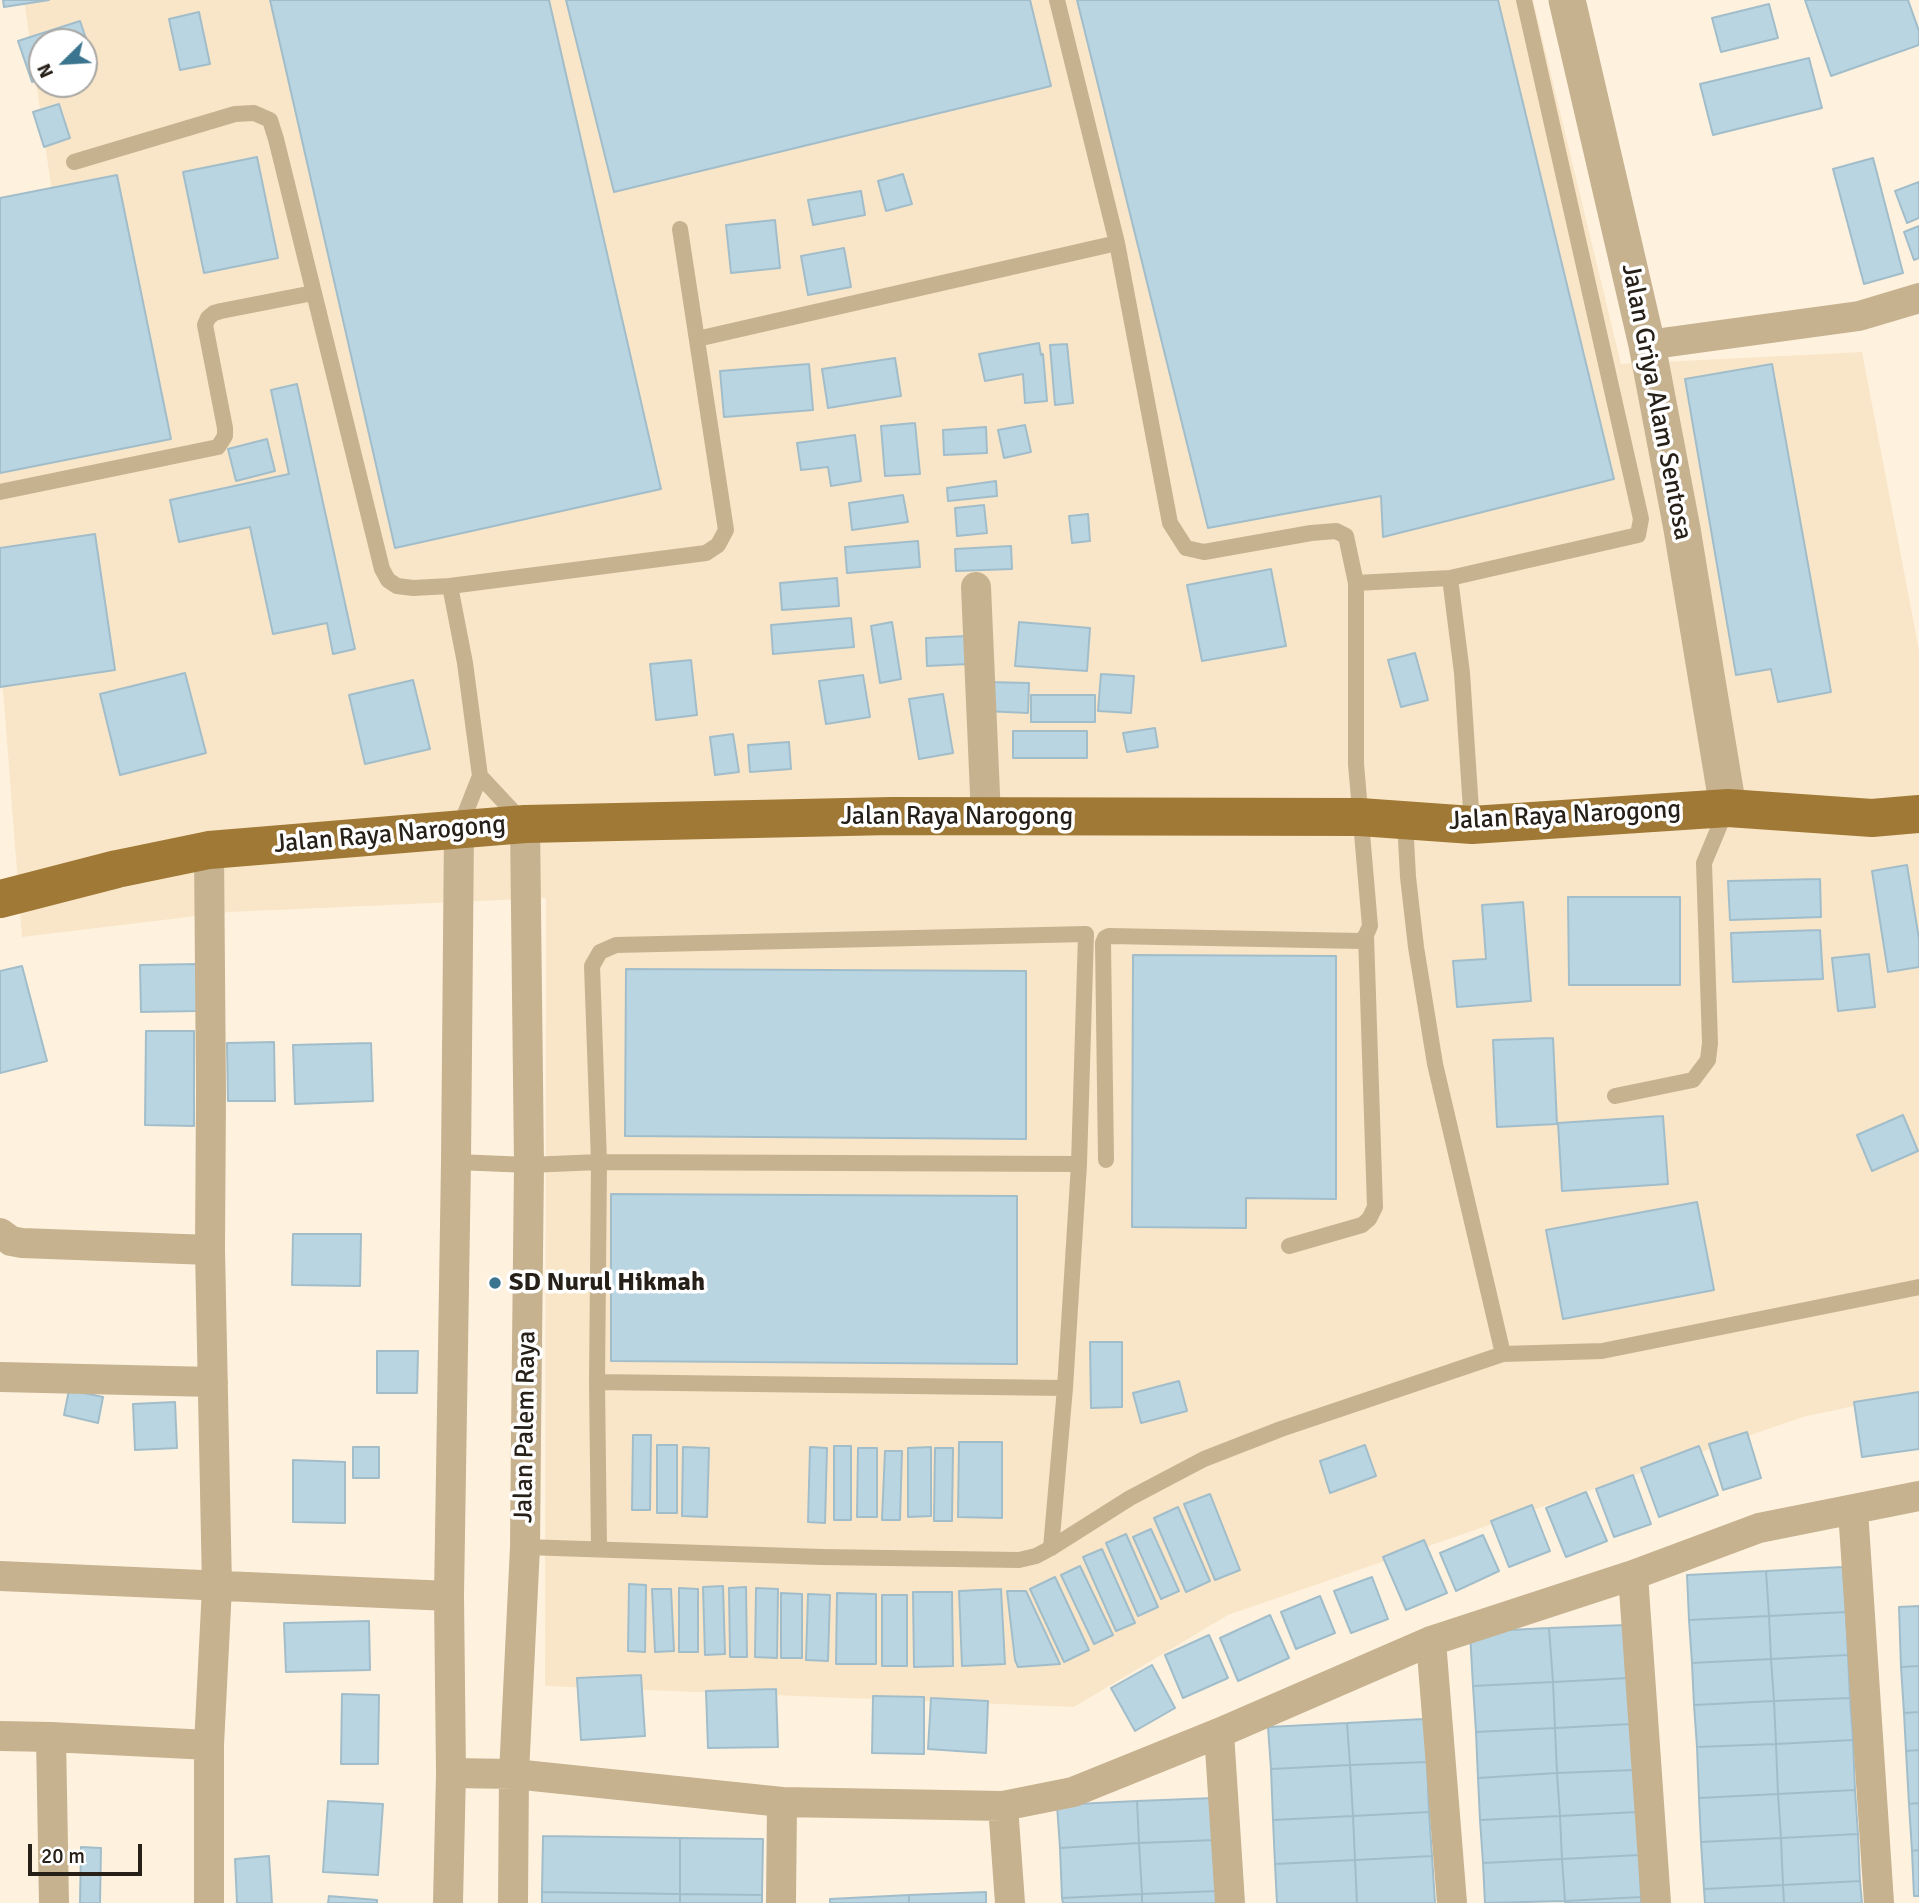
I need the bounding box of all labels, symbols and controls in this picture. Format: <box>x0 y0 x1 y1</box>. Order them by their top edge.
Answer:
north arrow <box>28 28 98 98</box>
text: N <box>32 60 59 82</box>
street label: Jalan Griya Alam Sentosa <box>1614 261 1698 543</box>
street label: Jalan Raya Narogong <box>1448 794 1682 838</box>
street label: Jalan Raya Narogong <box>841 801 1073 833</box>
street label: Jalan Raya Narogong <box>273 809 507 861</box>
place label: SD Nurul Hikmah <box>509 1267 705 1299</box>
marker: SD Nurul Hikmah <box>487 1275 503 1291</box>
street label: Jalan Palem Raya <box>509 1331 543 1523</box>
scale bar <box>32 1829 145 1873</box>
text: 20 m <box>41 1843 85 1869</box>

